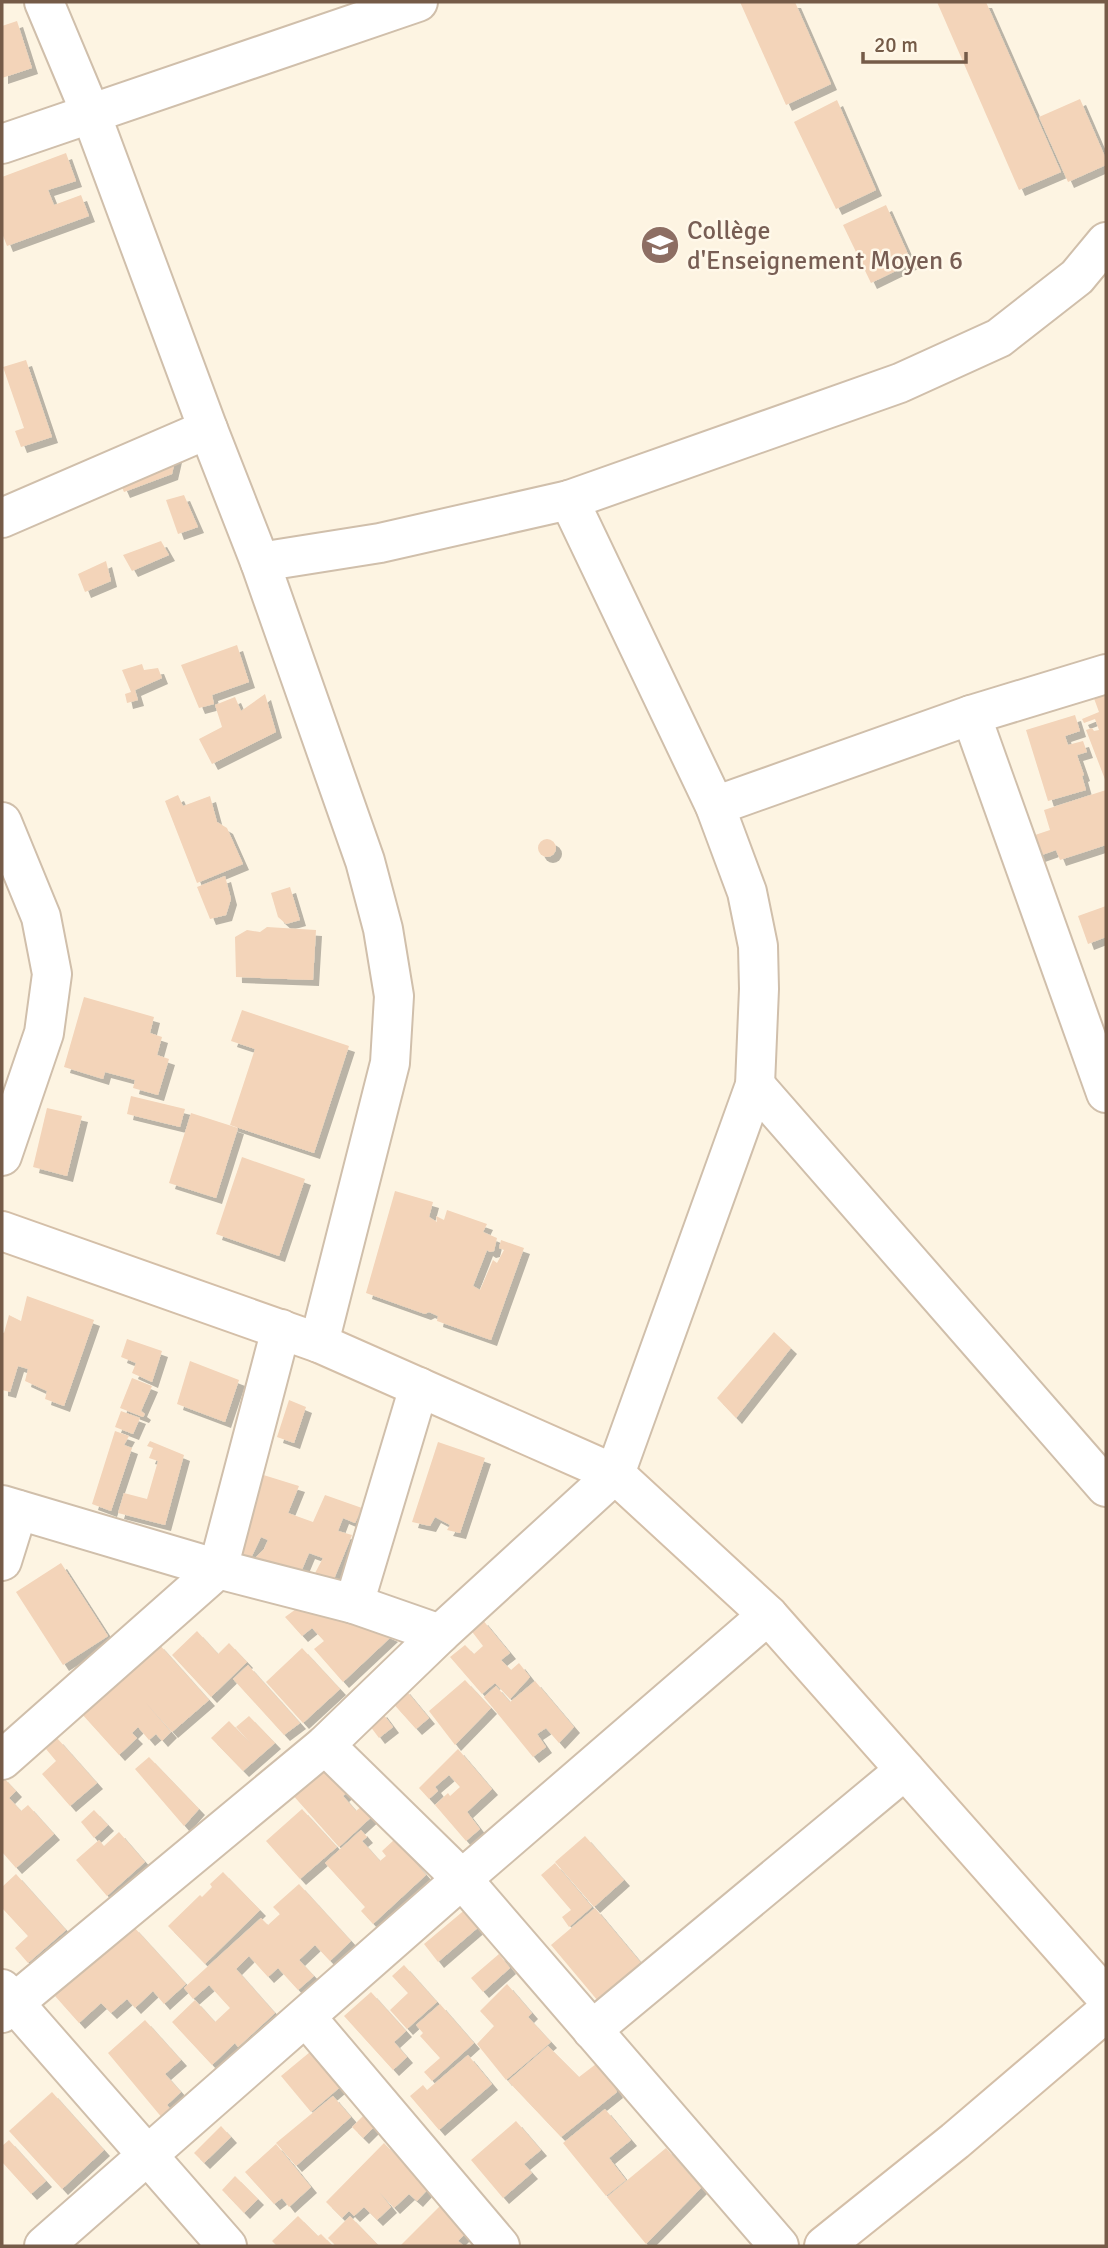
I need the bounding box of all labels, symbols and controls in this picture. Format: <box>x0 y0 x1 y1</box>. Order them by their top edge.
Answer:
scale bar <box>863 21 966 65</box>
text: 20 m <box>874 32 918 58</box>
place label: Collège d'Enseignement Moyen 6 <box>687 215 963 277</box>
school or university icon: Collège d'Enseignement Moyen 6 <box>639 224 681 266</box>

